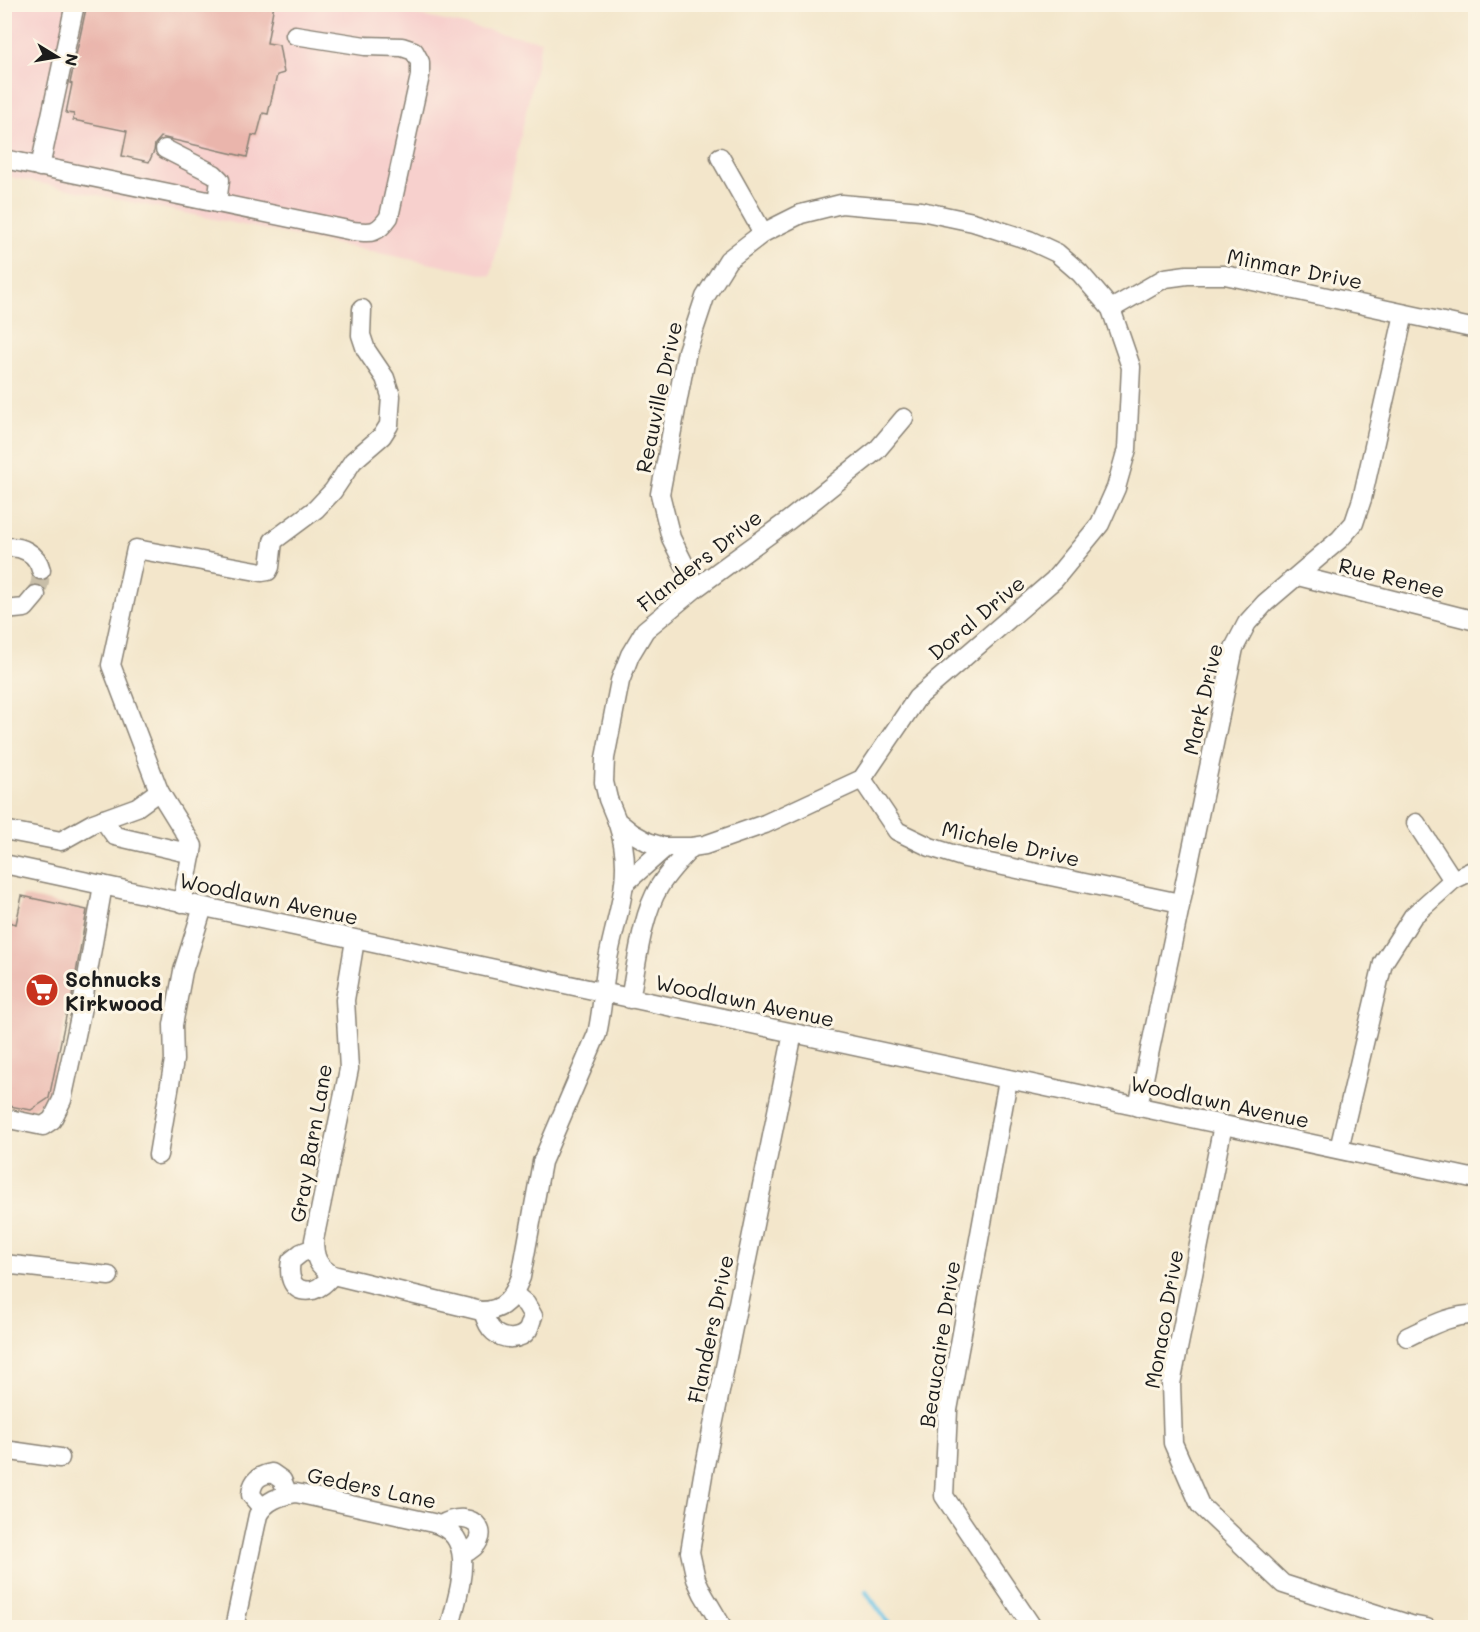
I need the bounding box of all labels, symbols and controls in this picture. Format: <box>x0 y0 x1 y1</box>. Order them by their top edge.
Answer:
north arrow <box>27 27 87 87</box>
text: N <box>61 52 84 68</box>
street label: Minmar Drive <box>1225 242 1365 294</box>
street label: Reauville Drive <box>629 319 687 475</box>
street label: Flanders Drive <box>631 503 767 617</box>
street label: Rue Renee <box>1336 551 1448 603</box>
street label: Doral Drive <box>922 569 1030 665</box>
street label: Mark Drive <box>1176 641 1228 757</box>
street label: Michele Drive <box>939 814 1083 872</box>
street label: Woodlawn Avenue <box>177 866 361 930</box>
place label: Schnucks Kirkwood <box>65 965 163 1016</box>
street label: Woodlawn Avenue <box>653 968 837 1032</box>
supermarket icon: Schnucks Kirkwood <box>24 972 60 1008</box>
street label: Gray Barn Lane <box>283 1062 337 1224</box>
street label: Woodlawn Avenue <box>1128 1069 1312 1133</box>
street label: Monaco Drive <box>1137 1247 1189 1391</box>
street label: Flanders Drive <box>681 1252 739 1406</box>
street label: Beaucaire Drive <box>913 1259 965 1429</box>
street label: Geders Lane <box>305 1460 439 1514</box>

